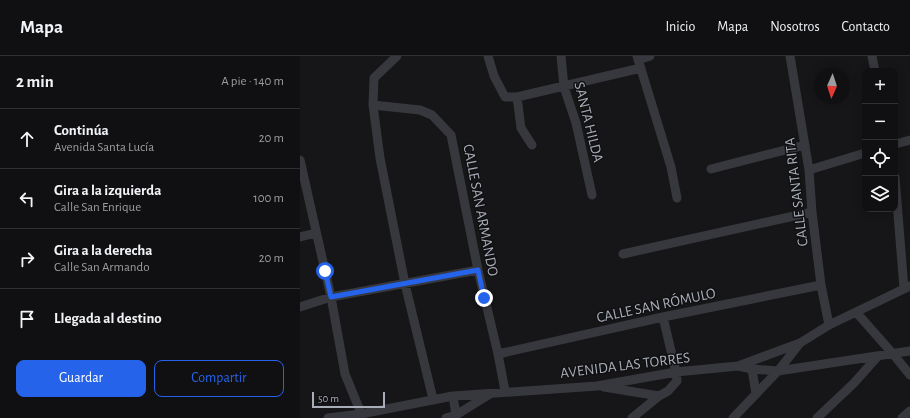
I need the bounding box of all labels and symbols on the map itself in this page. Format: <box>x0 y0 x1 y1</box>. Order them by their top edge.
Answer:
north arrow <box>814 68 850 104</box>
street label: SANTA HILDA <box>571 80 606 164</box>
street label: CALLE SANTA RITA <box>782 136 811 247</box>
street label: CALLE SAN ARMANDO <box>460 143 501 277</box>
route start <box>316 262 334 280</box>
street label: CALLE SAN RÓMULO <box>595 284 717 325</box>
route end <box>475 289 493 307</box>
street label: AVENIDA LAS TORRES <box>559 350 691 381</box>
scale bar <box>312 390 385 409</box>

